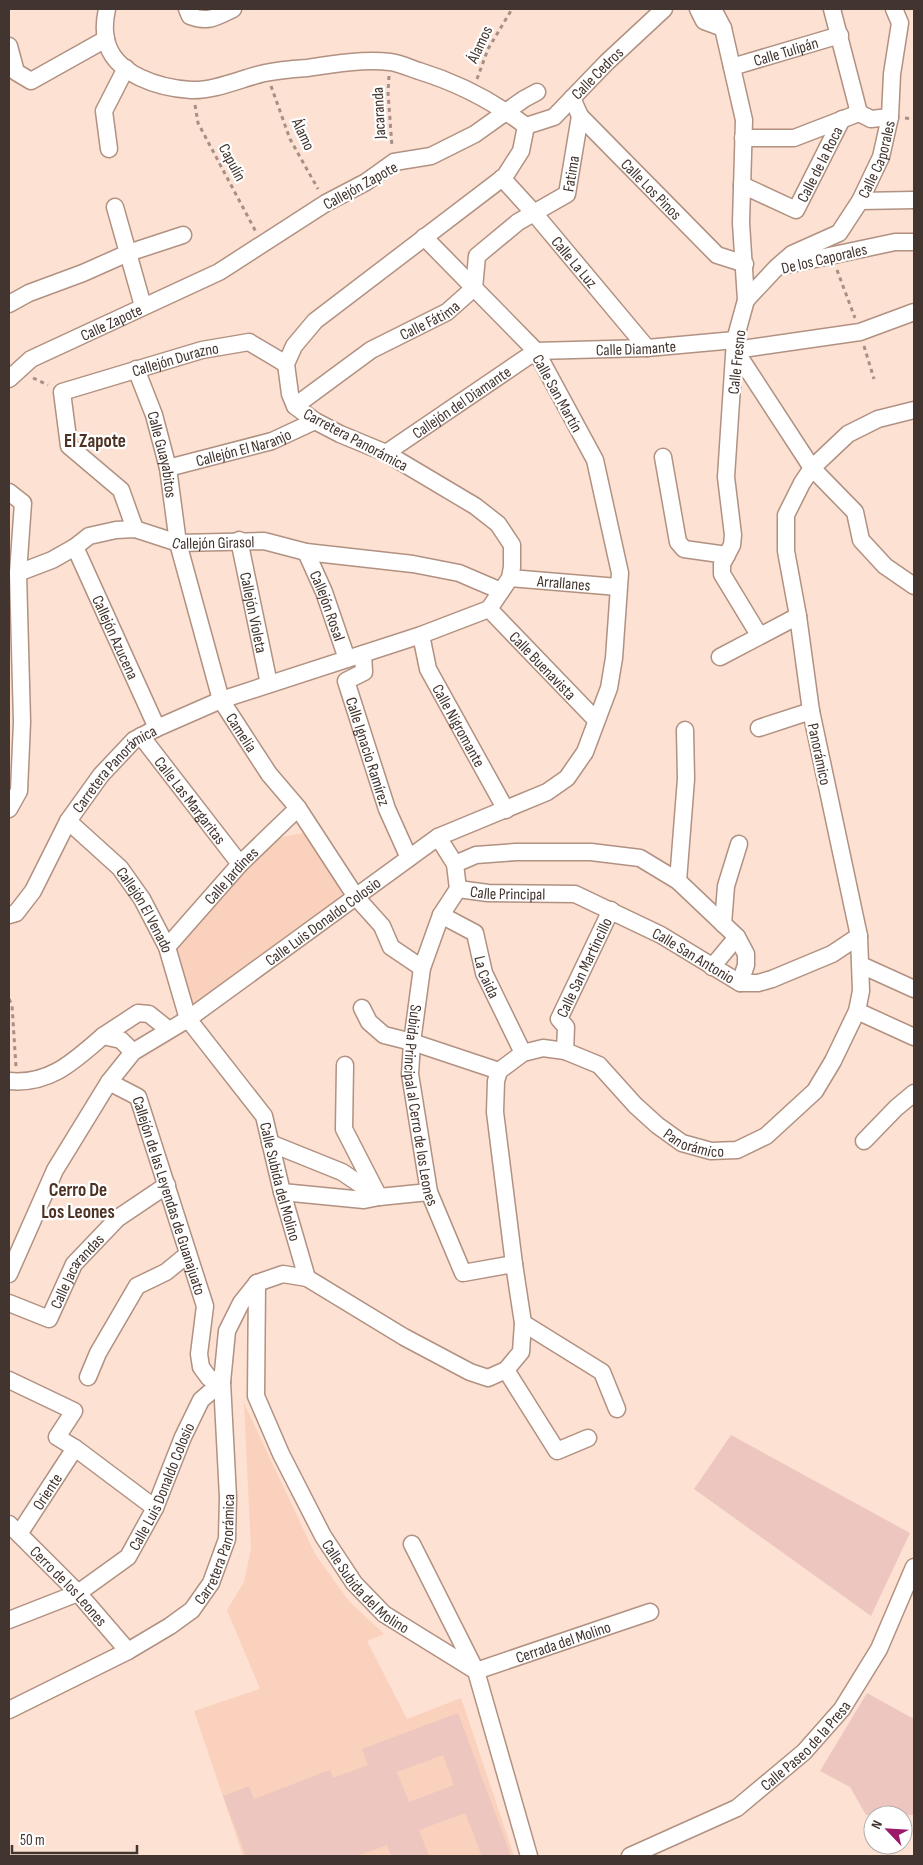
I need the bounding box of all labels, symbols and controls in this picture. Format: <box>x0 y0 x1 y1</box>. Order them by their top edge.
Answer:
street label: Álamos <box>463 23 497 67</box>
street label: Calle Tulipán <box>751 34 821 71</box>
street label: Calle Cedros <box>568 44 628 104</box>
street label: Jacaranda <box>369 86 390 140</box>
street label: Álamo <box>287 115 318 154</box>
street label: Calle Caporales <box>855 119 900 202</box>
street label: Calle de la Roca <box>794 124 848 206</box>
street label: Capulín <box>214 141 249 185</box>
street label: Fatima <box>560 154 584 193</box>
street label: Calle Los Pinos <box>616 155 685 225</box>
street label: Callejón Zapote <box>320 158 401 214</box>
street label: Calle La Luz <box>547 233 601 293</box>
street label: De los Caporales <box>780 240 869 279</box>
street label: Calle Fátima <box>397 297 464 345</box>
street label: Calle Zapote <box>78 301 146 346</box>
street label: Calle Fresno <box>725 329 750 395</box>
street label: Calle Diamante <box>596 337 677 360</box>
street label: Callejón Durazno <box>130 339 220 381</box>
street label: Calle San Martín <box>527 351 586 436</box>
street label: Callejón del Diamante <box>409 363 515 443</box>
street label: Carretera Panorámica <box>300 405 411 476</box>
street label: Calle Guayabitos <box>142 410 180 499</box>
street label: Callejón El Naranjo <box>194 425 295 471</box>
district label: El Zapote <box>64 430 126 453</box>
street label: Callejón Girasol <box>169 533 255 554</box>
street label: Callejón Rosal <box>305 568 348 644</box>
street label: Callejón Violeta <box>235 571 270 655</box>
street label: Arrallanes <box>535 572 591 596</box>
street label: Callejón Azucena <box>87 593 142 683</box>
street label: Calle Buenavista <box>505 628 579 704</box>
street label: Calle Nigromante <box>427 681 488 771</box>
street label: Calle Ignacio Ramírez <box>341 695 393 809</box>
street label: Camelia <box>221 710 260 756</box>
street label: Carretera Panorámica <box>69 722 160 817</box>
street label: Panorámico <box>803 722 834 787</box>
street label: Calle Las Margaritas <box>150 753 229 849</box>
street label: Calle Jardines <box>201 843 263 909</box>
street label: Callejón El Venado <box>111 864 176 955</box>
street label: Calle Luis Donaldo Colosio <box>262 874 385 971</box>
street label: Calle Principal <box>469 883 545 905</box>
street label: Calle San Martincillo <box>553 915 617 1021</box>
street label: Calle San Antonio <box>649 924 738 989</box>
street label: La Caida <box>469 954 503 1002</box>
street label: Subida Principal al Cerro de los Leones <box>399 1003 442 1209</box>
street label: Callejón de las Leyendas de Guanajuato <box>127 1094 209 1298</box>
street label: Calle Subida del Molino <box>255 1121 304 1243</box>
street label: Panorámico <box>659 1125 724 1162</box>
district label: Cerro De Los Leones <box>41 1179 115 1224</box>
street label: Calle Jacarandas <box>47 1230 109 1312</box>
street label: Calle Luis Donaldo Colosio <box>125 1420 200 1554</box>
street label: Oriente <box>29 1470 67 1514</box>
street label: Carretera Panorámica <box>191 1494 239 1609</box>
street label: Calle Subida del Molino <box>317 1536 412 1638</box>
street label: Cerro de los Leones <box>25 1543 111 1631</box>
street label: Cerrada del Molino <box>513 1618 613 1668</box>
street label: Calle Paseo de la Presa <box>757 1698 855 1795</box>
north arrow <box>863 1805 913 1855</box>
text: N <box>867 1818 886 1832</box>
scale bar <box>12 1822 138 1854</box>
text: 50 m <box>20 1831 45 1850</box>

